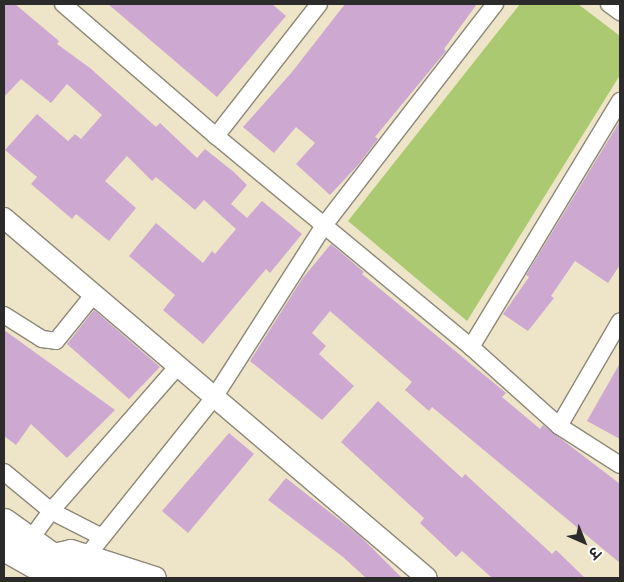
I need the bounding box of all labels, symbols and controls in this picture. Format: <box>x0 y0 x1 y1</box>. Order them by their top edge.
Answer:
north arrow <box>559 517 609 567</box>
text: उ <box>585 543 604 562</box>

